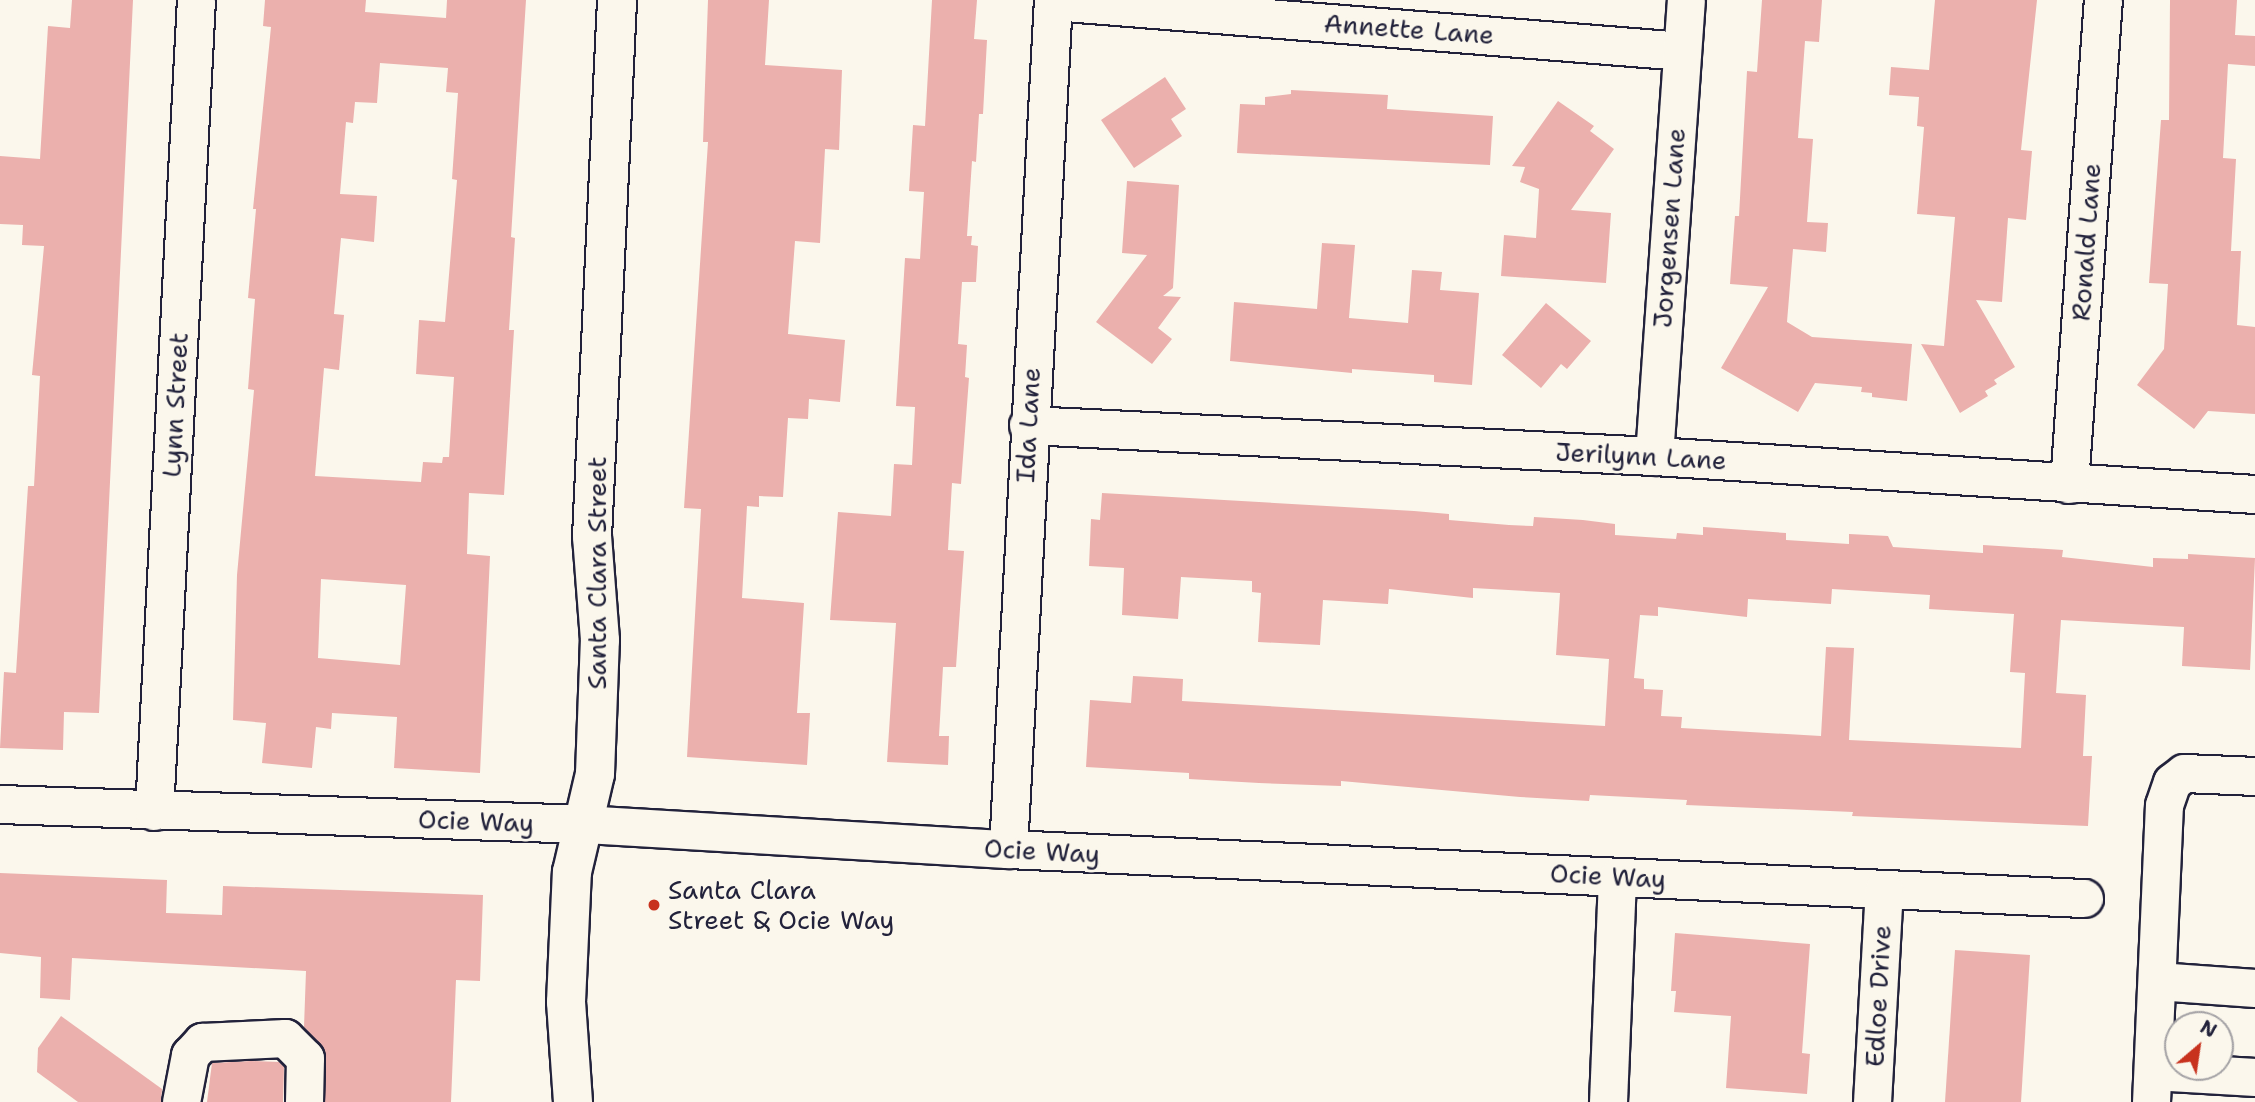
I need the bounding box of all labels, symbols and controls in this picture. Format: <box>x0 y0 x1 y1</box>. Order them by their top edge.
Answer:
street label: Annette Lane <box>1323 7 1495 51</box>
street label: Jorgensen Lane <box>1646 127 1692 329</box>
street label: Ronald Lane <box>2065 162 2107 322</box>
street label: Lynn Street <box>156 332 194 478</box>
street label: Ida Lane <box>1009 367 1047 483</box>
street label: Jerilynn Lane <box>1555 436 1727 476</box>
street label: Santa Clara Street <box>581 456 613 690</box>
street label: Ocie Way <box>417 803 535 839</box>
street label: Ocie Way <box>983 832 1101 870</box>
street label: Ocie Way <box>1549 857 1667 895</box>
place label: Santa Clara Street & Ocie Way <box>668 874 895 936</box>
marker: Santa Clara Street & Ocie Way <box>646 897 662 913</box>
street label: Edloe Drive <box>1859 924 1897 1068</box>
north arrow <box>2164 1011 2234 1081</box>
text: N <box>2196 1014 2221 1044</box>

